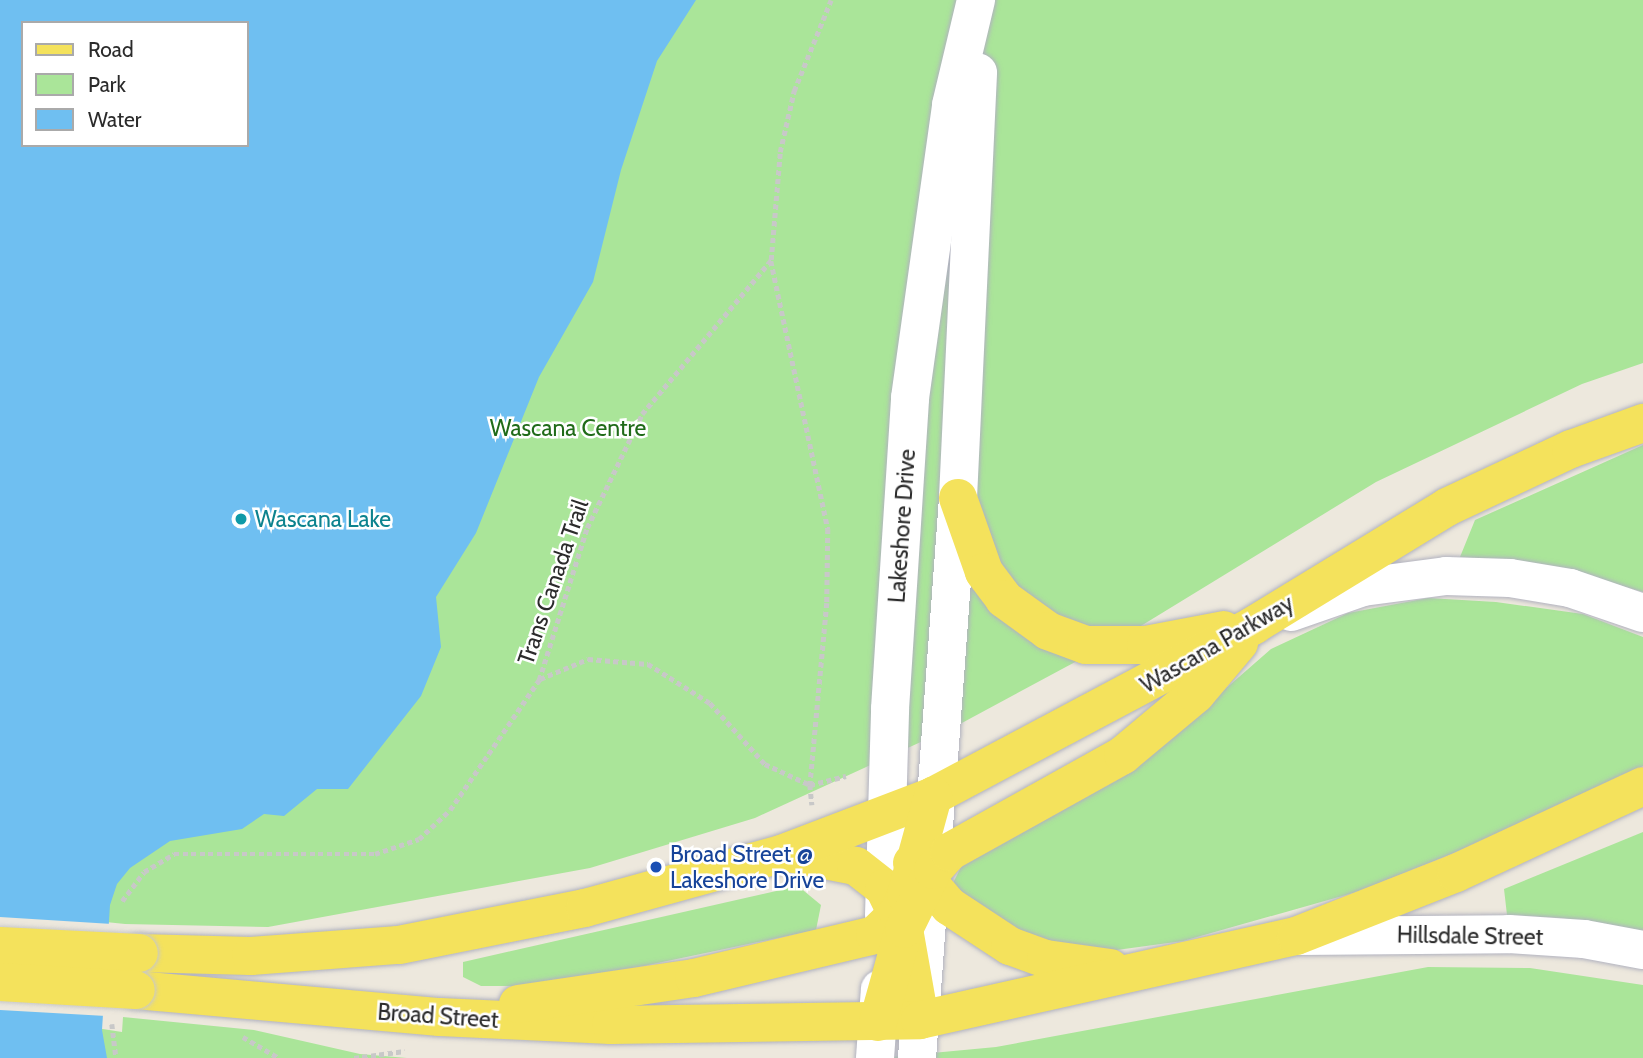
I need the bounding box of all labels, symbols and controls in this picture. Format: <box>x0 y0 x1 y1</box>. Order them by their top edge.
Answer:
legend <box>21 21 248 147</box>
text: Road <box>88 37 134 62</box>
text: Park <box>88 72 126 97</box>
text: Water <box>88 107 141 132</box>
park label: Wascana Centre <box>490 414 646 442</box>
street label: Lakeshore Drive <box>883 448 921 604</box>
street label: Trans Canada Trail <box>512 496 594 668</box>
place label: Wascana Lake <box>255 505 391 533</box>
marker: Wascana Lake <box>233 511 249 527</box>
street label: Wascana Parkway <box>1136 589 1298 699</box>
place label: Broad Street @ Lakeshore Drive <box>670 840 824 894</box>
marker: Broad Street @ Lakeshore Drive <box>648 859 664 875</box>
street label: Hillsdale Street <box>1397 921 1543 951</box>
street label: Broad Street <box>377 998 499 1034</box>

